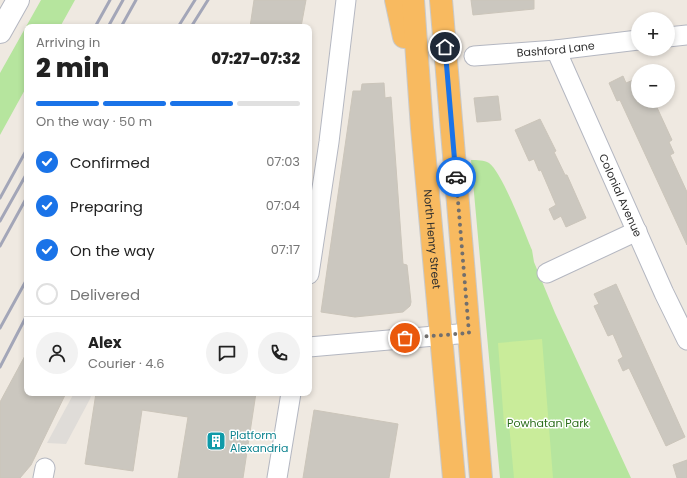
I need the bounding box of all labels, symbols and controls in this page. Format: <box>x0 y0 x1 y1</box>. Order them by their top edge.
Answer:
map controls <box>631 12 675 108</box>
button: + <box>631 12 675 56</box>
pin <box>428 30 462 64</box>
text: Arriving in <box>36 33 100 52</box>
icon: home <box>434 36 456 58</box>
street label: Bashford Lane <box>516 37 596 61</box>
text: 07:27–07:32 <box>211 48 300 69</box>
text: 2 min <box>36 50 109 86</box>
button: − <box>631 64 675 108</box>
text: On the way · 50 m <box>36 112 152 131</box>
icon: check <box>36 151 58 173</box>
street label: Colonial Avenue <box>595 151 646 240</box>
text: Confirmed <box>70 152 150 173</box>
text: 07:03 <box>266 152 300 171</box>
courier <box>436 157 476 197</box>
icon: car <box>445 166 467 188</box>
street label: North Henry Street <box>420 189 445 290</box>
icon: check <box>36 195 58 217</box>
text: Preparing <box>70 196 143 217</box>
text: 07:04 <box>266 196 300 215</box>
icon: check <box>36 239 58 261</box>
text: On the way <box>70 240 155 261</box>
text: 07:17 <box>271 240 300 259</box>
text: Delivered <box>70 284 140 305</box>
pin <box>388 321 422 355</box>
icon: bag <box>394 327 416 349</box>
button: person <box>36 332 78 374</box>
text: Alex <box>88 332 122 353</box>
button: chat <box>206 332 248 374</box>
button: phone <box>258 332 300 374</box>
text: Courier · 4.6 <box>88 354 165 373</box>
park label: Powhatan Park <box>507 415 589 431</box>
place label: Platform Alexandria <box>230 427 288 456</box>
building icon: Platform Alexandria <box>205 430 227 452</box>

